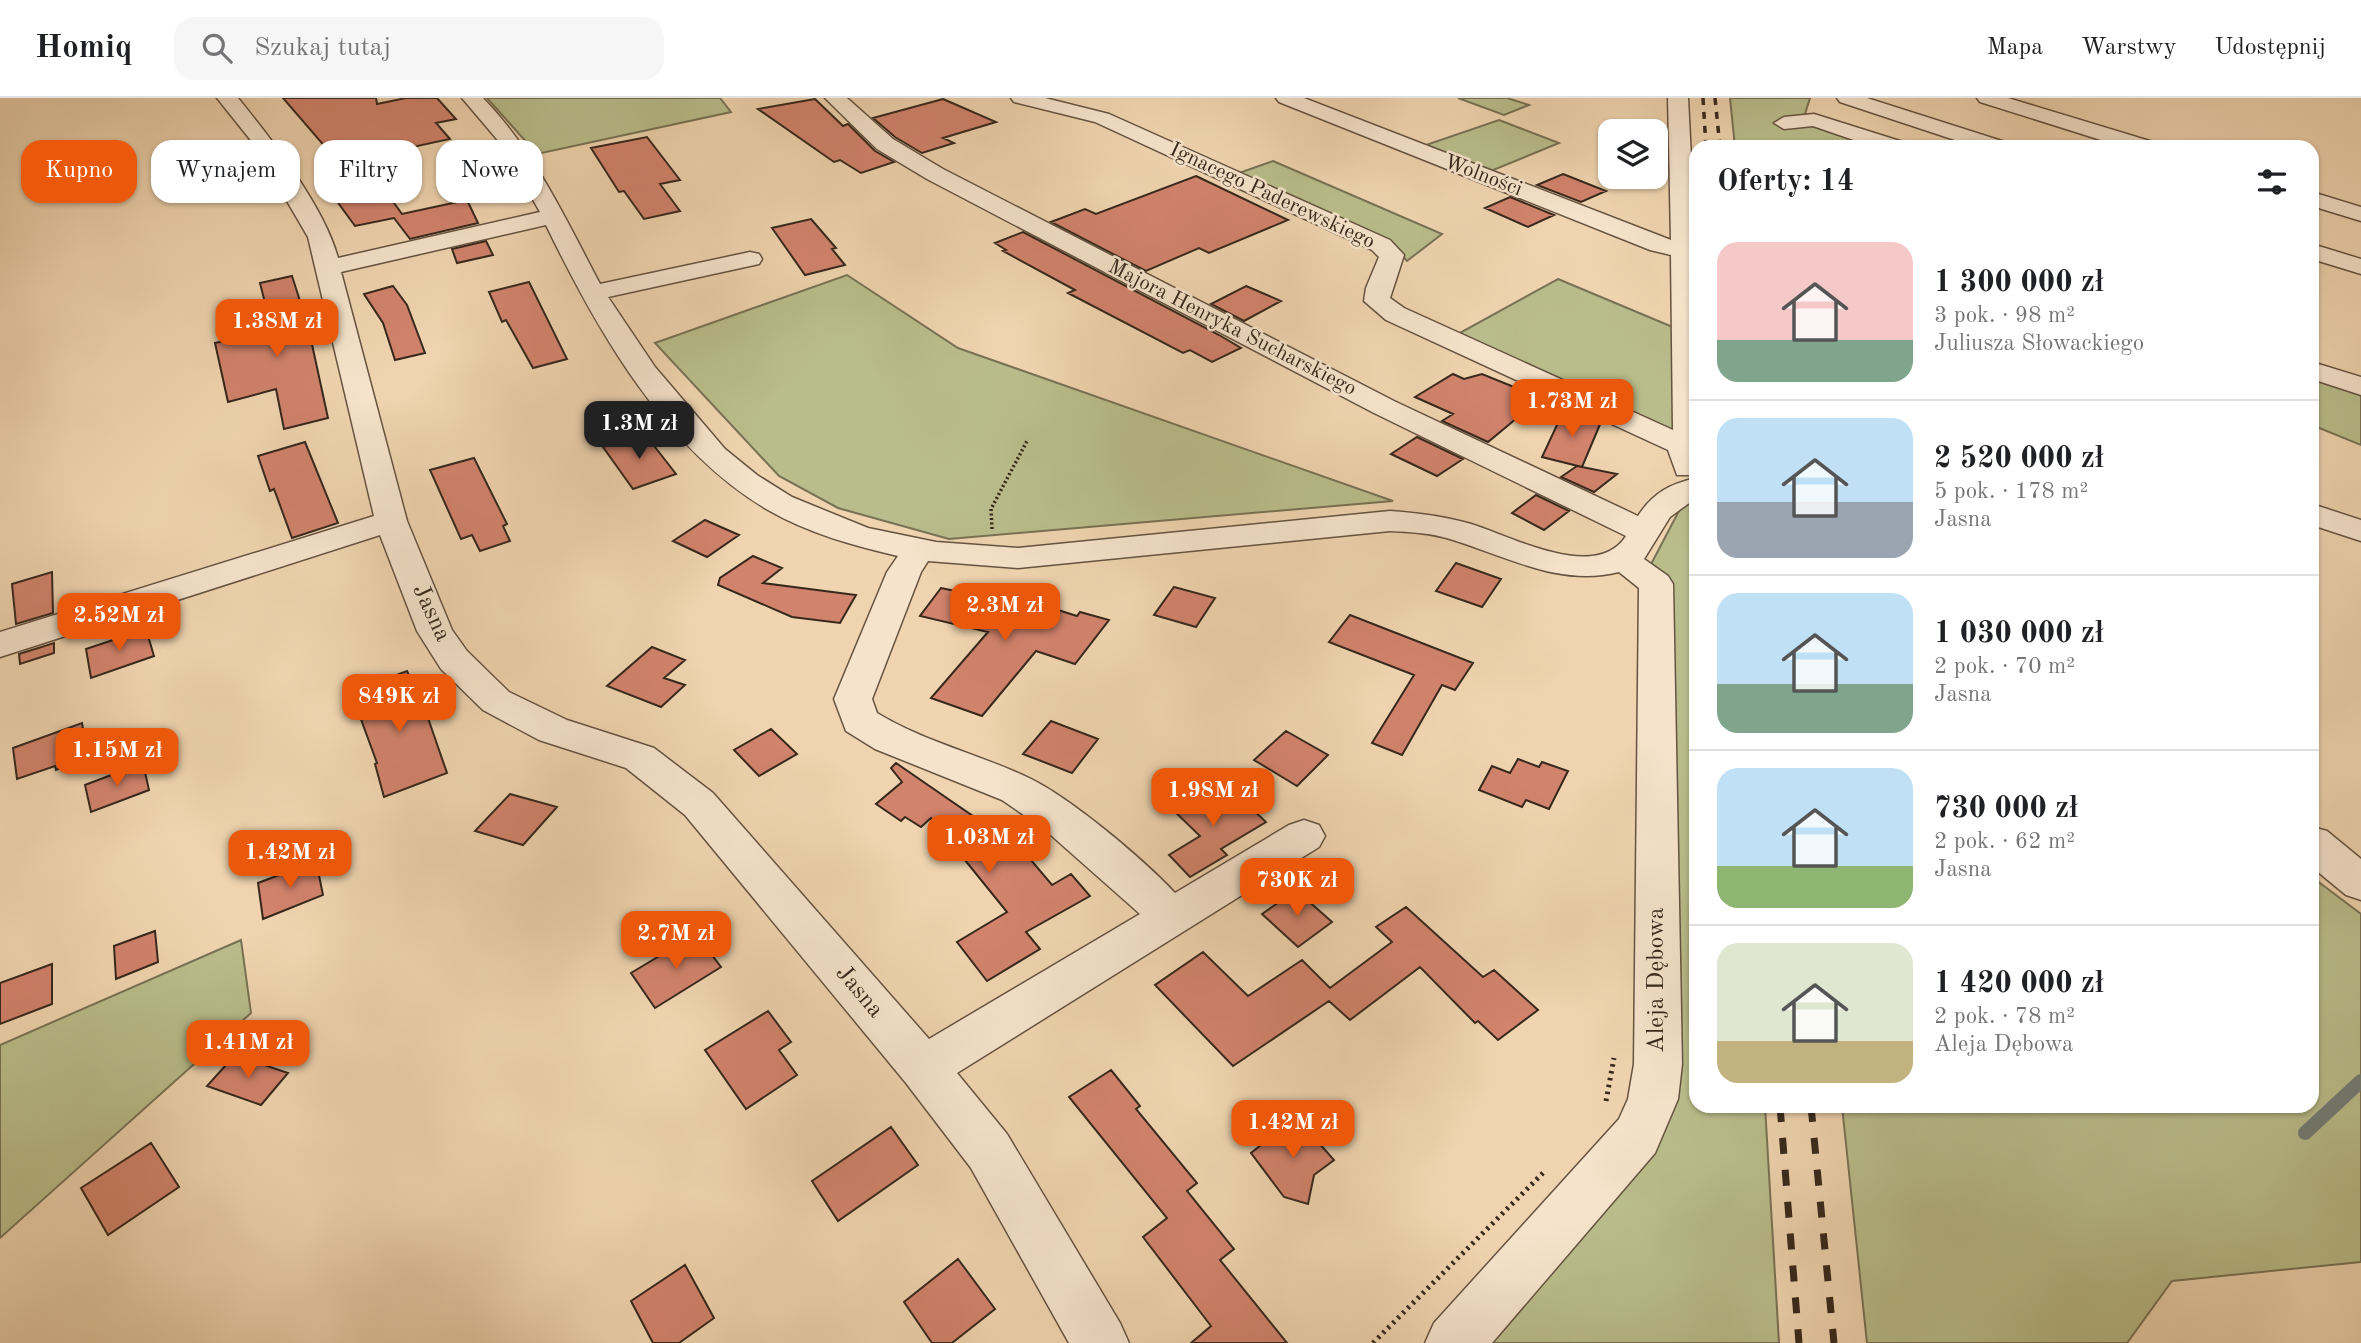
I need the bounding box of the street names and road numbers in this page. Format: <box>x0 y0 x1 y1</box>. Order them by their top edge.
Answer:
street label: Ignacego Paderewskiego <box>1166 139 1378 253</box>
street label: Wolności <box>1441 151 1525 201</box>
street label: Majora Henryka Sucharskiego <box>1105 256 1359 400</box>
street label: Jasna <box>407 581 455 645</box>
street label: Aleja Dębowa <box>1645 907 1669 1053</box>
street label: Jasna <box>831 961 888 1023</box>

